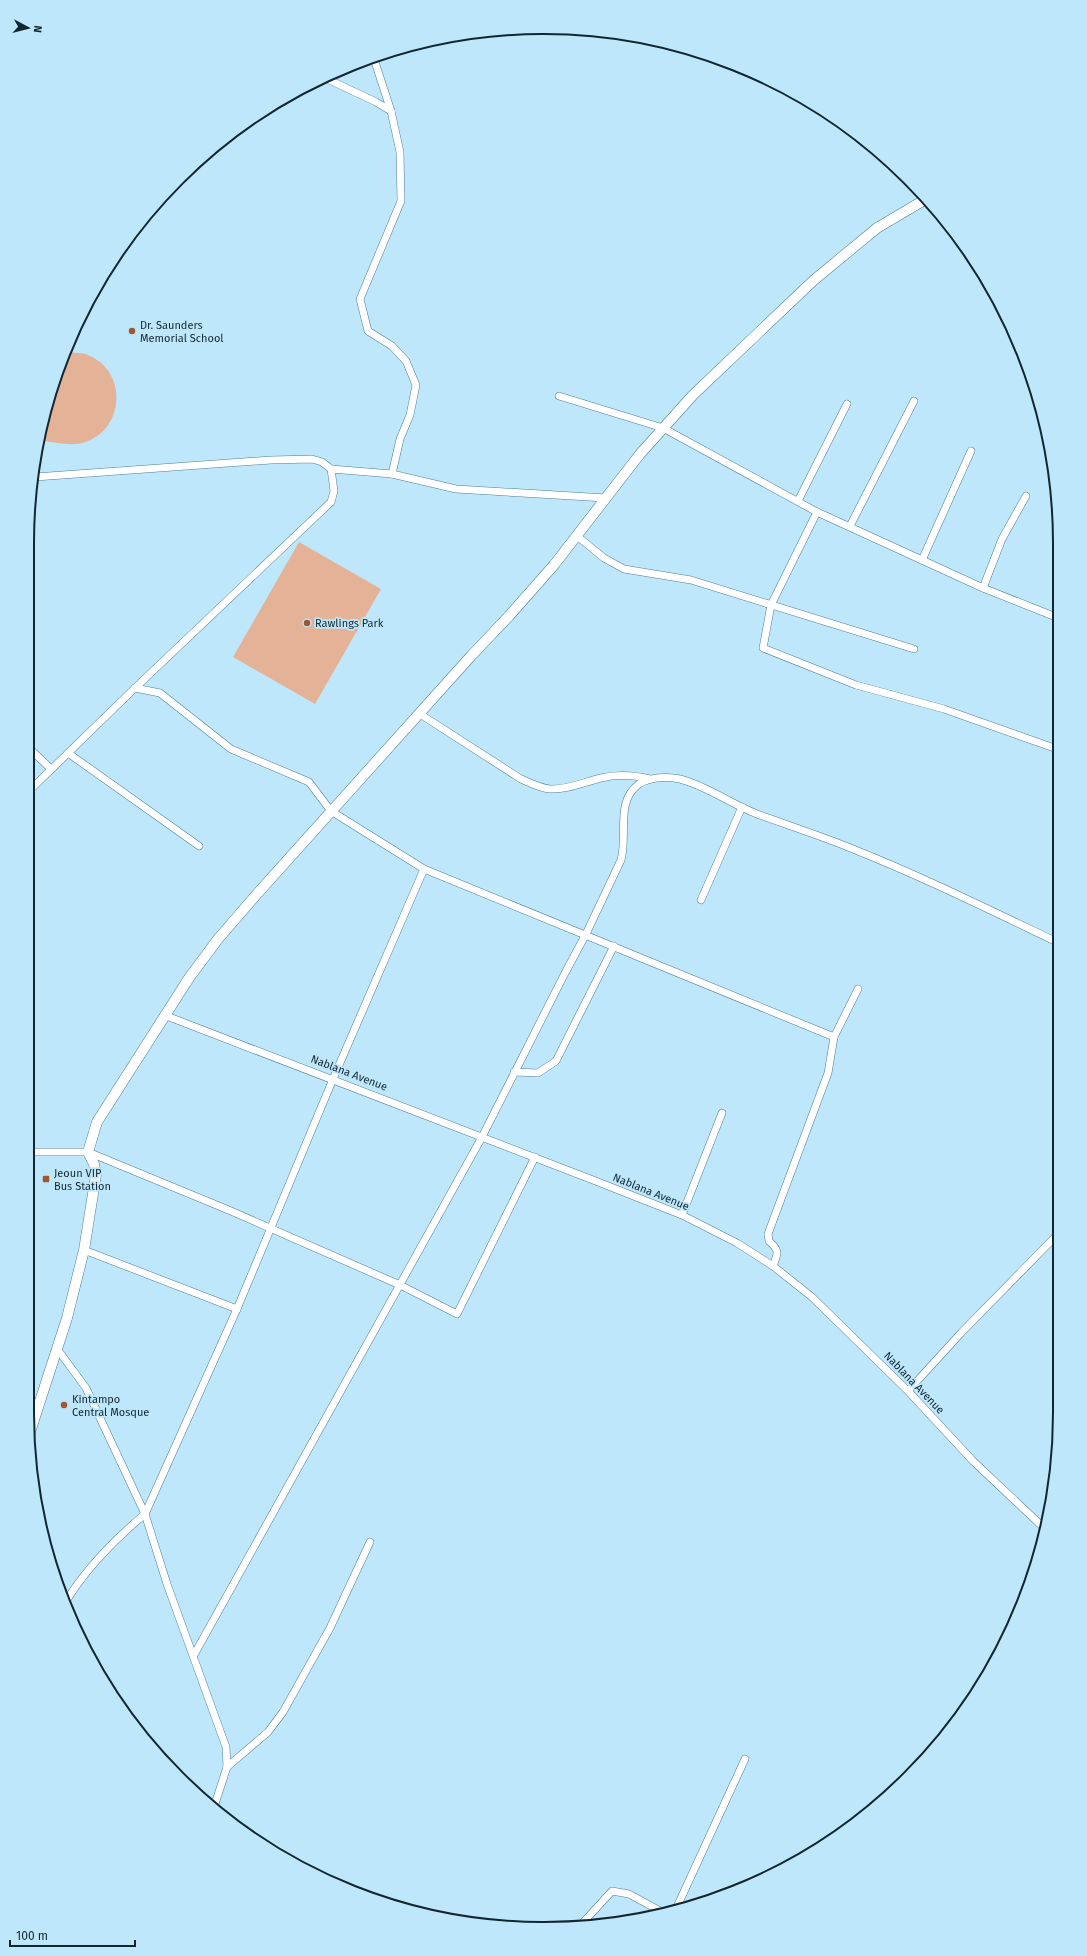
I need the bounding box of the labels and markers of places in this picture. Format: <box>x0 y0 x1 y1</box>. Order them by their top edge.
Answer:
place label: Dr. Saunders Memorial School <box>140 319 224 345</box>
marker: Dr. Saunders Memorial School <box>127 326 137 336</box>
place label: Rawlings Park <box>315 617 384 630</box>
marker: Rawlings Park <box>302 618 312 628</box>
place label: Jeoun VIP Bus Station <box>54 1167 111 1193</box>
marker: Jeoun VIP Bus Station <box>41 1174 51 1184</box>
place label: Kintampo Central Mosque <box>72 1393 149 1419</box>
marker: Kintampo Central Mosque <box>59 1400 69 1410</box>

